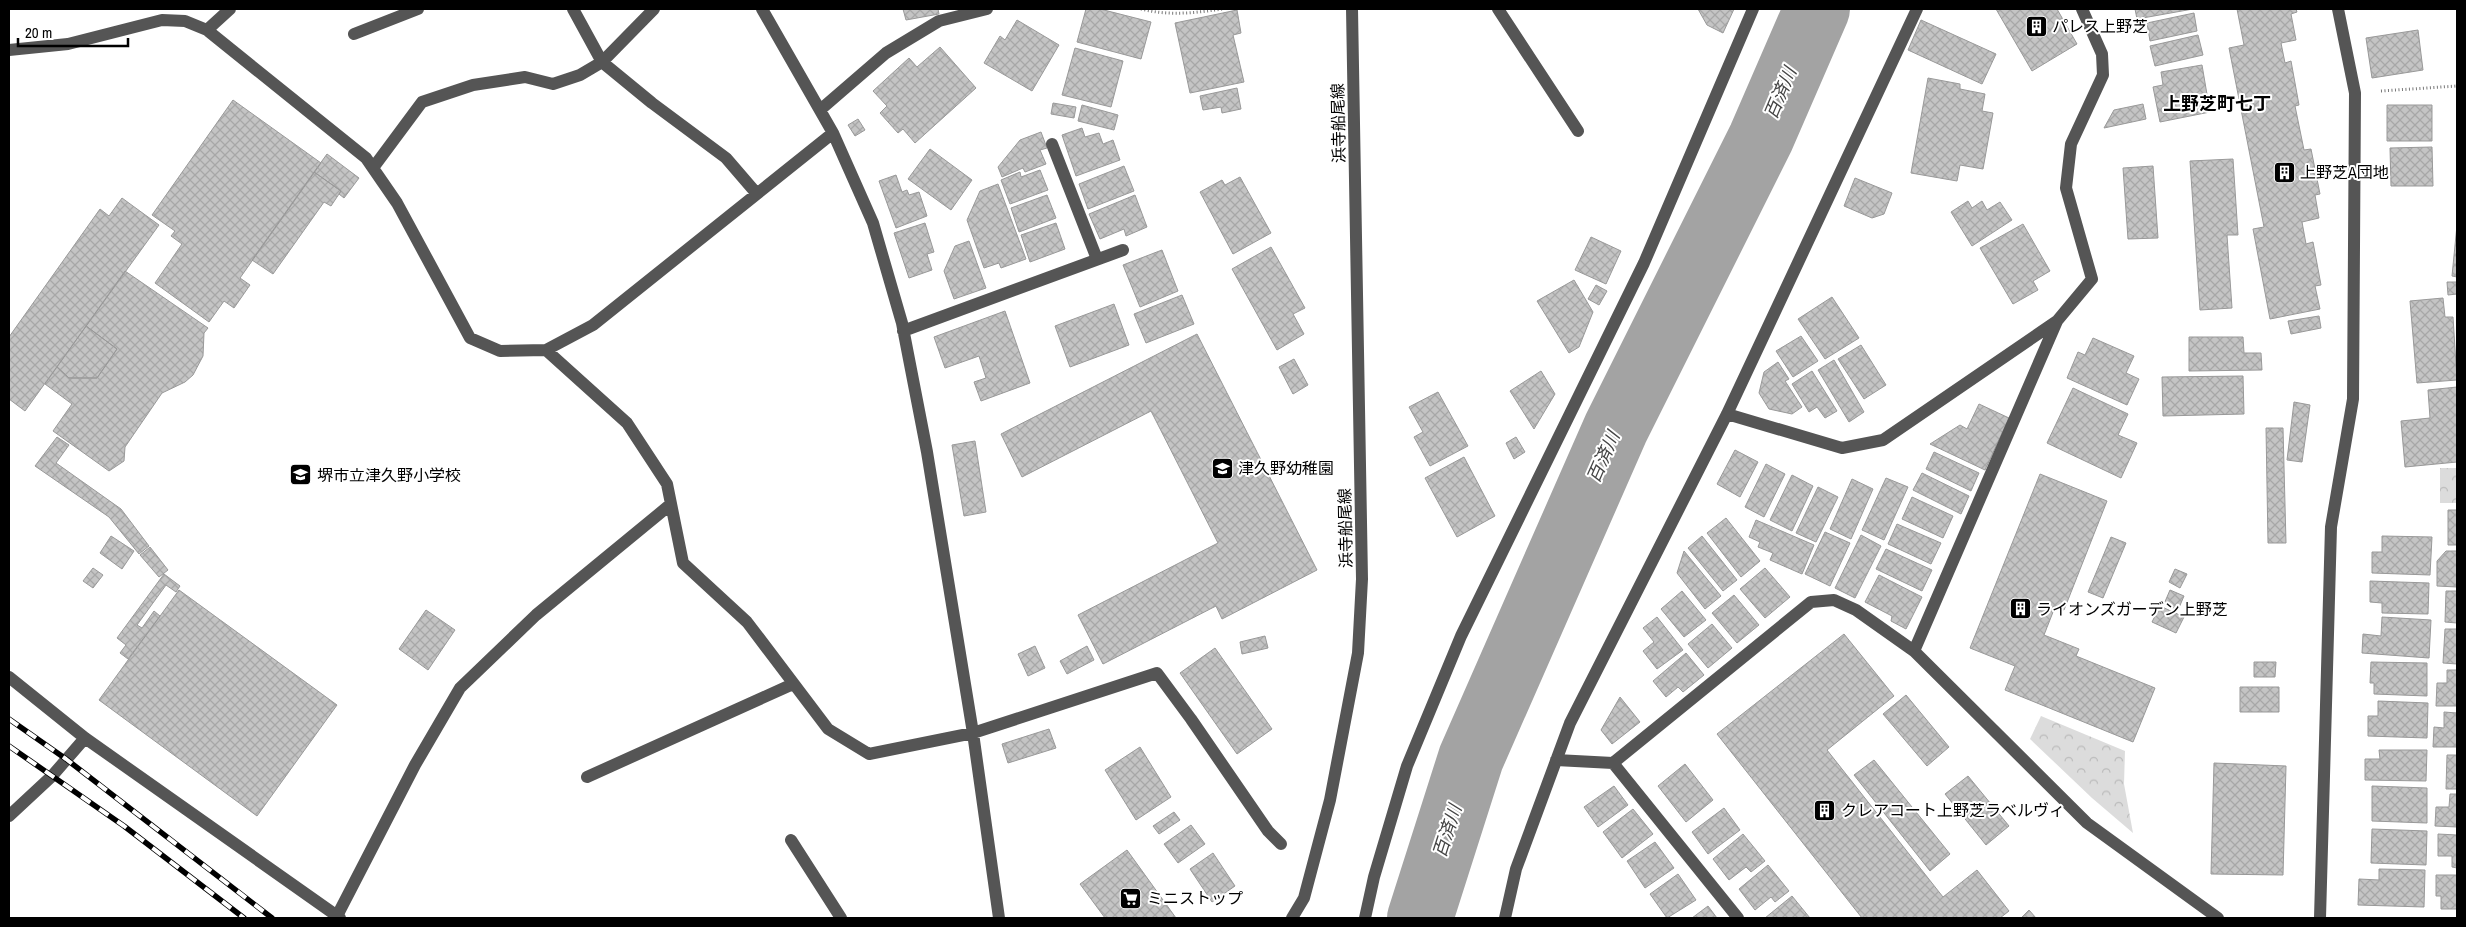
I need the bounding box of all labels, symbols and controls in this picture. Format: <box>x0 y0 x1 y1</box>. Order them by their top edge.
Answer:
building icon: パレス上野芝 <box>2024 14 2048 38</box>
scale bar <box>18 15 128 47</box>
place label: パレス上野芝 <box>2052 15 2148 37</box>
text: 20 m <box>25 22 52 43</box>
water label: 百済川 <box>1758 61 1803 123</box>
street label: 浜寺船尾線 <box>1326 83 1350 163</box>
district label: 上野芝町七丁 <box>2163 91 2271 116</box>
building icon: 上野芝A団地 <box>2272 160 2296 184</box>
place label: 上野芝A団地 <box>2300 161 2389 183</box>
water label: 百済川 <box>1581 425 1626 487</box>
school or university icon: 津久野幼稚園 <box>1210 456 1234 480</box>
place label: 津久野幼稚園 <box>1238 457 1334 479</box>
school or university icon: 堺市立津久野小学校 <box>289 463 313 487</box>
place label: 堺市立津久野小学校 <box>317 464 461 486</box>
street label: 浜寺船尾線 <box>1333 488 1357 568</box>
building icon: ライオンズガーデン上野芝 <box>2008 597 2032 621</box>
place label: ライオンズガーデン上野芝 <box>2036 598 2228 620</box>
building icon: クレアコート上野芝ラベルヴィ <box>1813 798 1837 822</box>
place label: クレアコート上野芝ラベルヴィ <box>1841 799 2065 821</box>
water label: 百済川 <box>1427 800 1468 861</box>
supermarket icon: ミニストップ <box>1119 886 1143 910</box>
place label: ミニストップ <box>1147 887 1243 909</box>

